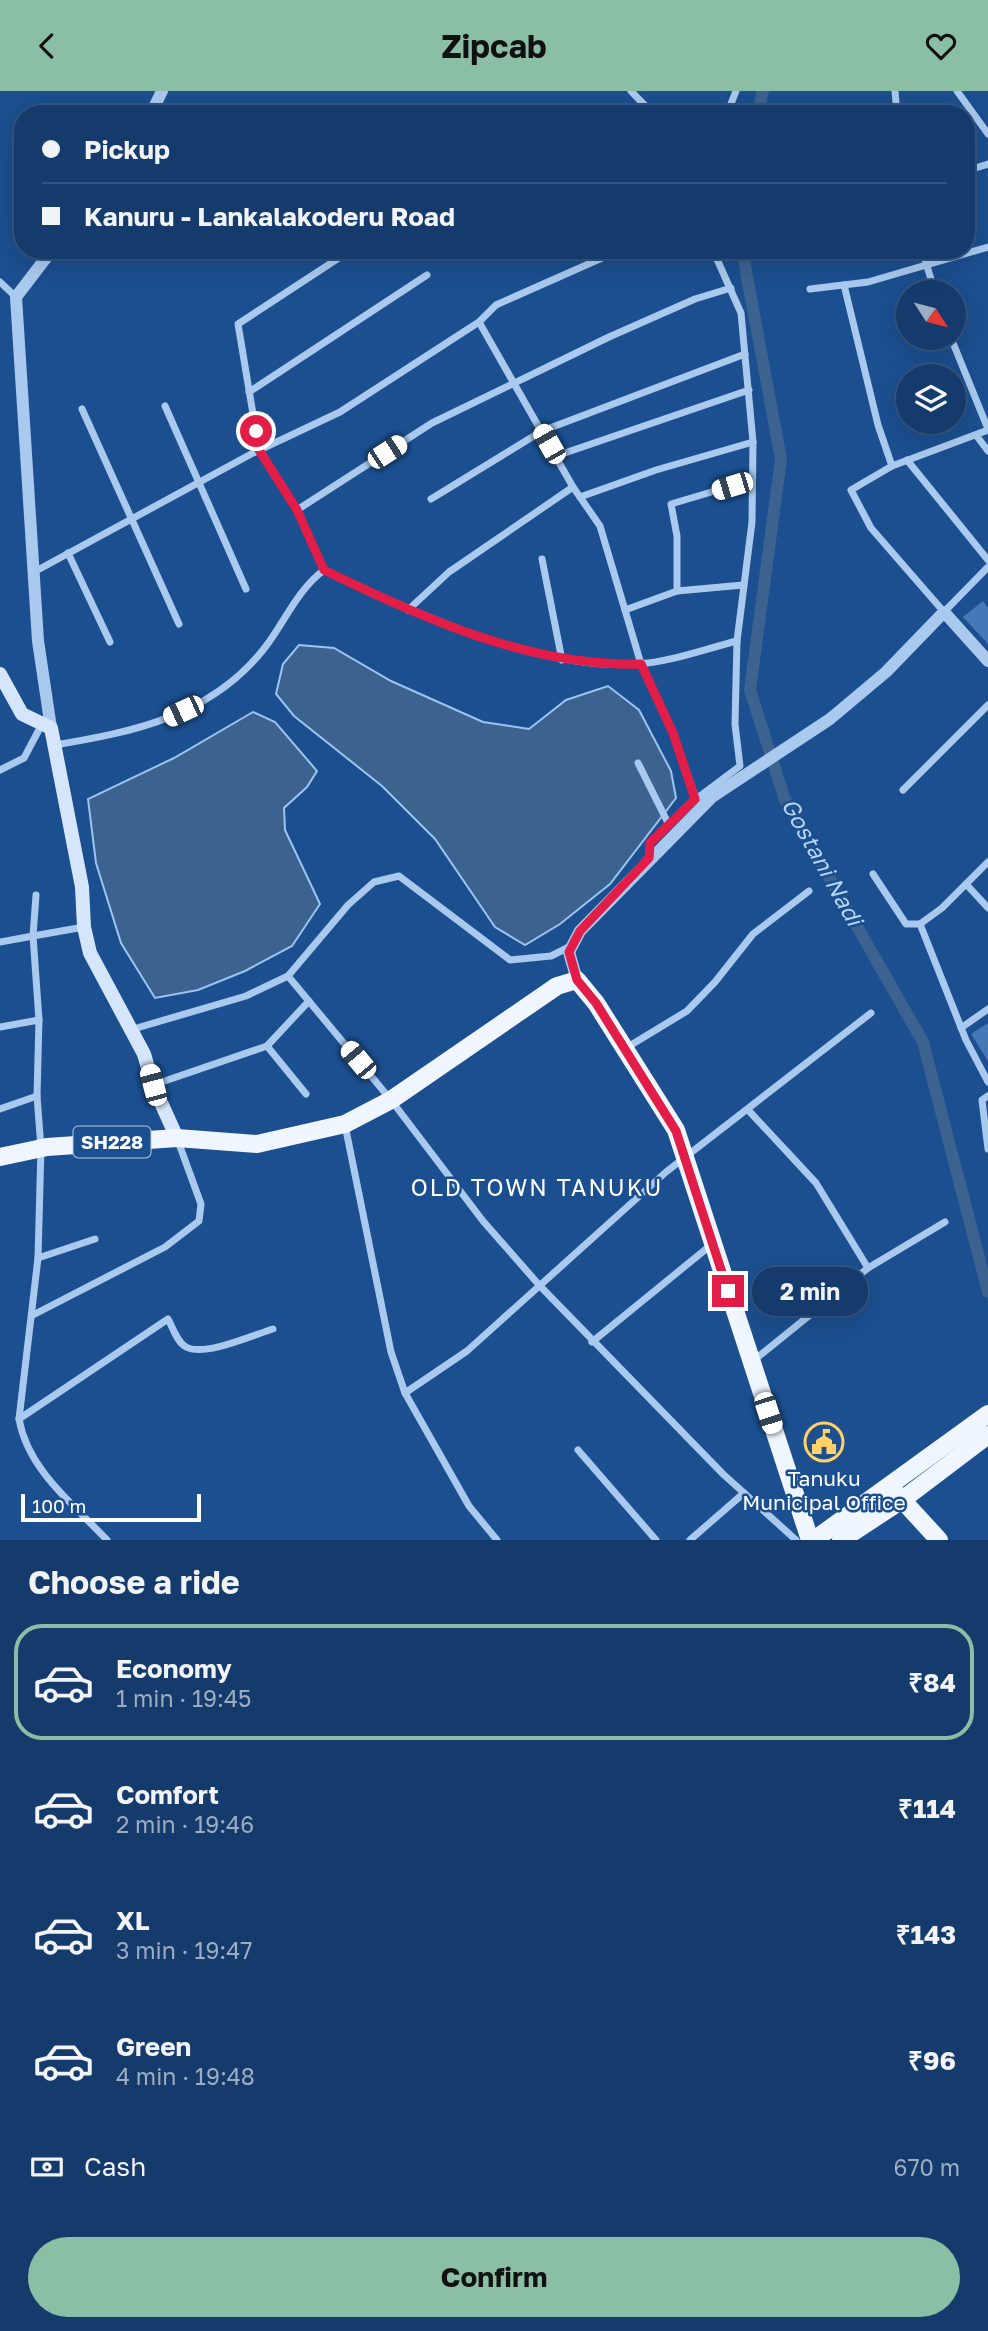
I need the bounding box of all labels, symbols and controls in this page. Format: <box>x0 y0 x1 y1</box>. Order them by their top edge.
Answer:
icon: back <box>28 27 66 65</box>
text: Zipcab <box>441 27 547 65</box>
icon: heart <box>922 27 960 65</box>
text: Pickup <box>84 134 170 165</box>
text: Kanuru - Lankalakoderu Road <box>84 201 455 232</box>
north arrow <box>896 280 966 350</box>
map controls <box>896 280 966 434</box>
button: layers <box>896 364 966 434</box>
route start <box>240 415 272 447</box>
car <box>530 421 569 467</box>
car <box>364 432 411 472</box>
car <box>709 470 756 502</box>
car <box>160 693 207 729</box>
water label: Gostani Nadi <box>776 793 871 933</box>
car <box>337 1037 380 1083</box>
car <box>138 1062 169 1108</box>
road number: SH228 <box>74 1127 150 1157</box>
district label: OLD TOWN TANUKU <box>411 1173 663 1201</box>
callout: 2 min <box>752 1267 868 1315</box>
route end <box>712 1275 744 1307</box>
text: 2 min <box>780 1277 840 1305</box>
car <box>752 1390 785 1436</box>
public building icon: Tanuku Municipal Office <box>803 1421 845 1463</box>
place label: Tanuku Municipal Office <box>742 1465 906 1515</box>
scale bar <box>21 1491 201 1523</box>
text: 100 m <box>32 1494 86 1517</box>
text: Choose a ride <box>28 1563 240 1601</box>
icon: car <box>32 1651 95 1714</box>
text: Economy <box>116 1653 232 1684</box>
text: ₹84 <box>908 1667 956 1698</box>
text: 1 min · 19:45 <box>116 1684 251 1712</box>
icon: car <box>32 1777 95 1840</box>
text: Comfort <box>116 1779 219 1810</box>
text: ₹114 <box>898 1793 956 1824</box>
text: 2 min · 19:46 <box>116 1810 254 1838</box>
icon: car <box>32 1903 95 1966</box>
text: XL <box>116 1905 150 1936</box>
text: ₹143 <box>896 1919 956 1950</box>
text: 3 min · 19:47 <box>116 1936 252 1964</box>
icon: car <box>32 2029 95 2092</box>
text: Green <box>116 2031 191 2062</box>
text: ₹96 <box>908 2045 956 2076</box>
text: 4 min · 19:48 <box>116 2062 255 2090</box>
icon: cash <box>28 2148 66 2186</box>
text: Cash <box>84 2151 146 2182</box>
text: 670 m <box>894 2153 960 2181</box>
button: Confirm <box>28 2237 960 2317</box>

